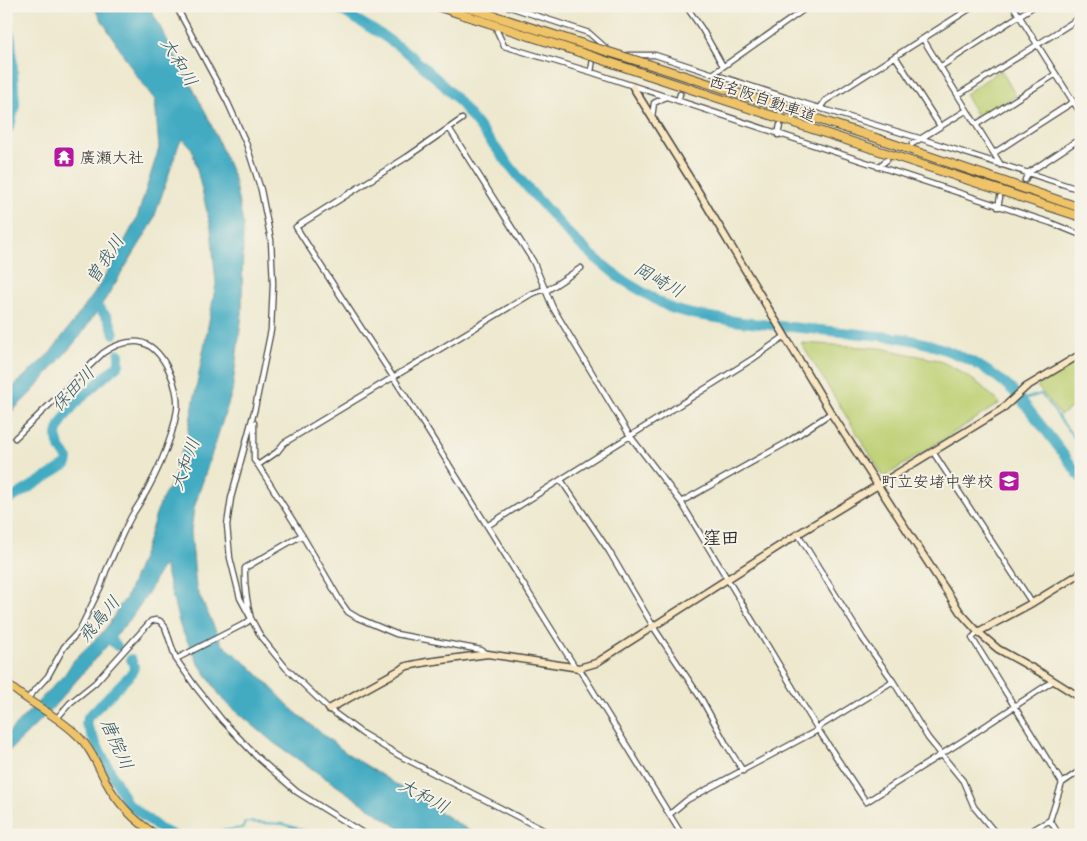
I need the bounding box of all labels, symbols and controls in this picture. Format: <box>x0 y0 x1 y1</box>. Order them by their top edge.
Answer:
water label: 大和川 <box>154 33 202 92</box>
street label: 西名阪自動車道 <box>706 71 819 128</box>
temple icon: 廣瀬大社 <box>52 145 76 169</box>
place label: 廣瀬大社 <box>80 148 144 169</box>
water label: 曽我川 <box>81 230 131 289</box>
water label: 岡崎川 <box>629 257 688 304</box>
water label: 保田川 <box>47 362 101 418</box>
water label: 大和川 <box>165 435 206 494</box>
school or university icon: 町立安堵中学校 <box>997 469 1021 493</box>
place label: 町立安堵中学校 <box>881 472 993 493</box>
district label: 窪田 <box>703 527 739 551</box>
water label: 飛鳥川 <box>73 591 126 648</box>
water label: 唐院川 <box>94 715 138 774</box>
water label: 大和川 <box>394 774 453 820</box>

